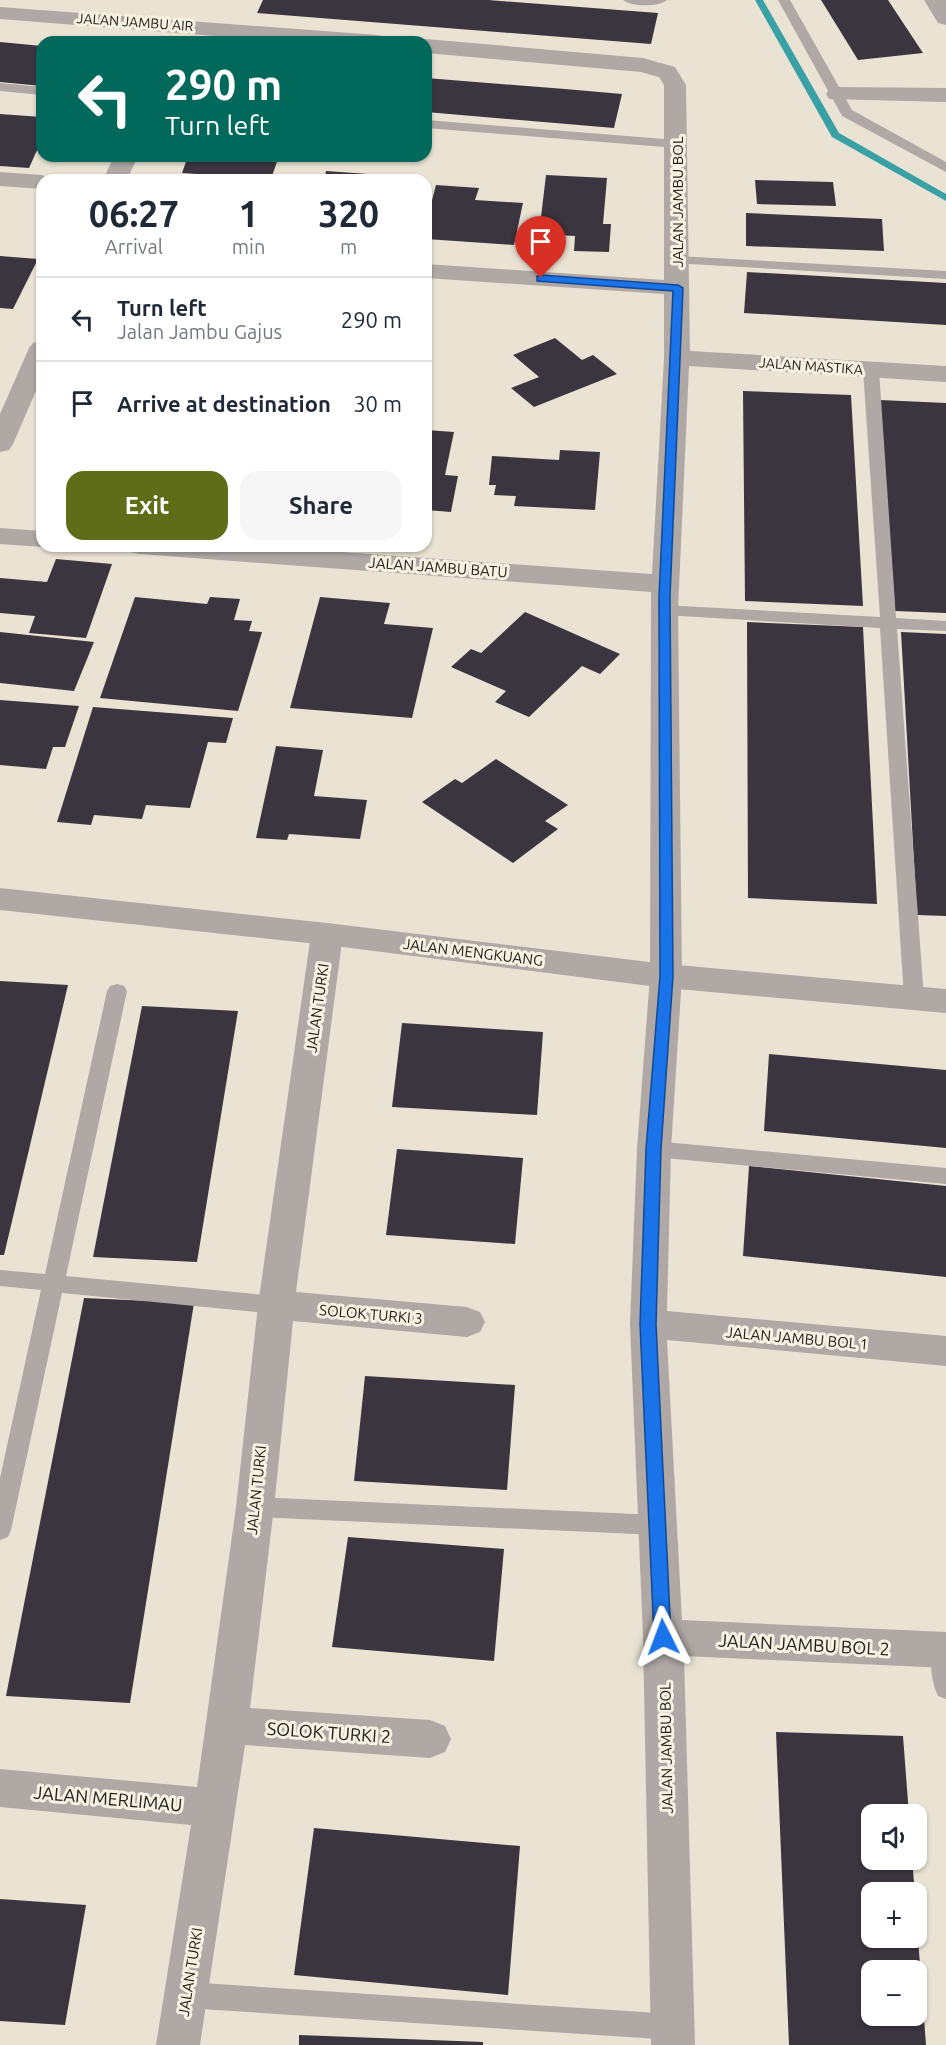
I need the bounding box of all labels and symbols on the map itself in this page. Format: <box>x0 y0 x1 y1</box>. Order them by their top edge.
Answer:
street label: JALAN JAMBU AIR <box>76 10 194 34</box>
street label: JALAN JAMBU BOL <box>669 136 686 268</box>
pin <box>515 216 566 278</box>
street label: JALAN MASTIKA <box>759 354 863 378</box>
street label: JALAN JAMBU BATU <box>368 554 508 580</box>
street label: JALAN MENGKUANG <box>402 935 544 969</box>
street label: JALAN TURKI <box>302 962 332 1054</box>
street label: SOLOK TURKI 3 <box>319 1301 423 1327</box>
street label: JALAN JAMBU BOL 1 <box>725 1323 869 1353</box>
street label: JALAN TURKI <box>243 1444 269 1536</box>
position arrow <box>631 1605 695 1669</box>
street label: JALAN JAMBU BOL 2 <box>718 1630 890 1658</box>
street label: JALAN JAMBU BOL <box>656 1682 676 1814</box>
street label: SOLOK TURKI 2 <box>266 1718 392 1746</box>
street label: JALAN MERLIMAU <box>33 1782 183 1814</box>
street label: JALAN TURKI <box>175 1926 205 2018</box>

